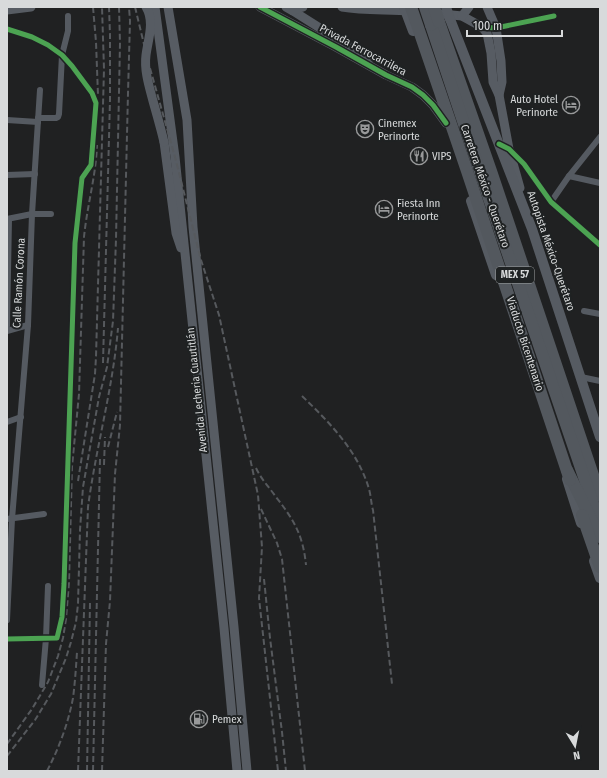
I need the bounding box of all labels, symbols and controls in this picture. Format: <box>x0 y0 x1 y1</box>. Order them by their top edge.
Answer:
scale bar <box>467 12 562 38</box>
text: 100 m <box>473 19 502 33</box>
street label: Privada Ferrocarrilera <box>317 22 409 78</box>
place label: Auto Hotel Perinorte <box>510 93 558 119</box>
hotel icon: Auto Hotel Perinorte <box>561 95 581 115</box>
place label: Cinemex Perinorte <box>378 117 420 143</box>
theatre icon: Cinemex Perinorte <box>355 119 375 139</box>
street label: Carretera México - Querétaro <box>458 123 512 250</box>
restaurant icon: VIPS <box>409 146 429 166</box>
place label: VIPS <box>432 150 452 163</box>
street label: Autopista México-Querétaro <box>524 189 578 313</box>
place label: Fiesta Inn Perinorte <box>397 197 440 223</box>
hotel icon: Fiesta Inn Perinorte <box>374 199 394 219</box>
street label: Calle Ramón Corona <box>10 238 28 328</box>
road number: MEX 57 <box>496 267 534 283</box>
street label: Viaducto Bicentenario <box>504 295 547 393</box>
street label: Avenida Lecheria Cuautitlán <box>184 327 210 453</box>
fuel station icon: Pemex <box>189 709 209 729</box>
place label: Pemex <box>212 713 242 726</box>
north arrow <box>555 726 595 766</box>
text: N <box>572 748 581 762</box>

